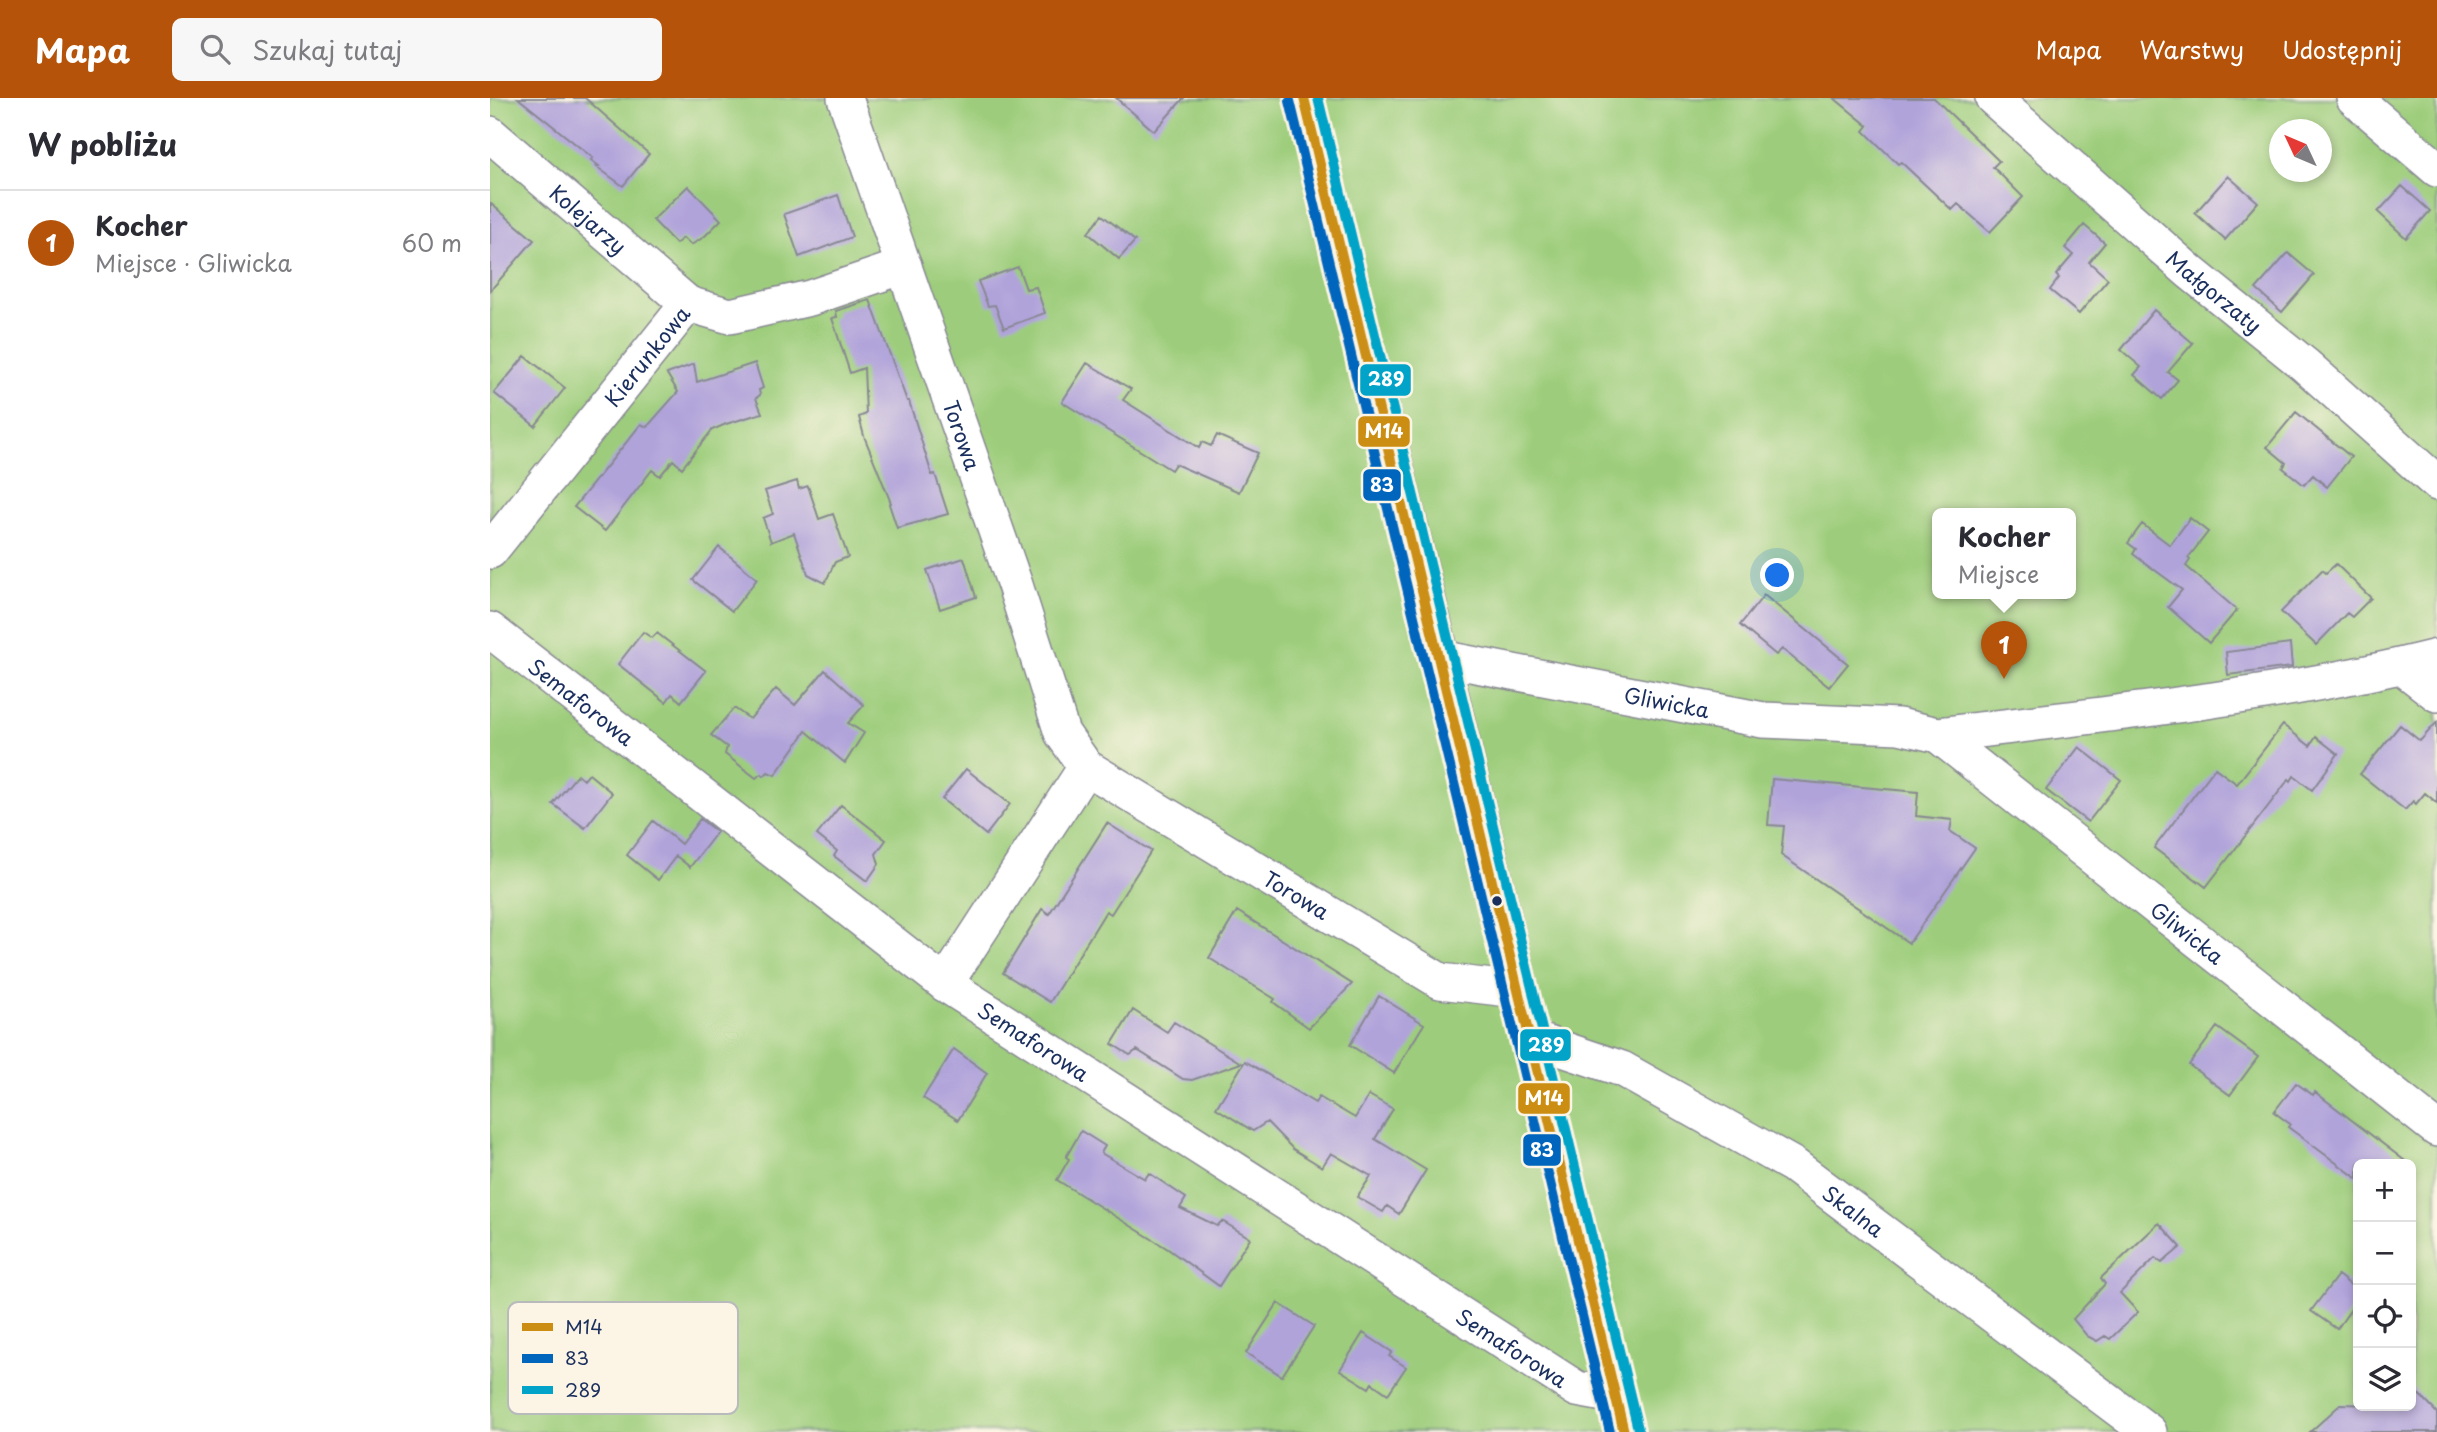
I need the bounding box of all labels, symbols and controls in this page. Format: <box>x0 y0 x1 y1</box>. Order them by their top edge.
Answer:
search box <box>172 18 662 81</box>
text: Mapa <box>35 24 130 74</box>
icon: search <box>196 30 234 68</box>
text: Szukaj tutaj <box>252 30 402 69</box>
text: Mapa <box>2035 31 2101 67</box>
text: Warstwy <box>2139 31 2244 67</box>
text: Udostępnij <box>2282 31 2402 67</box>
north arrow <box>2269 119 2332 182</box>
text: W pobliżu <box>28 121 177 166</box>
street label: Kolejarzy <box>543 176 634 261</box>
text: Kocher <box>95 206 188 245</box>
text: 1 <box>46 225 57 260</box>
text: 60 m <box>402 225 462 260</box>
street label: Małgorzaty <box>2159 242 2269 340</box>
text: Miejsce · Gliwicka <box>95 245 292 280</box>
street label: Kierunkowa <box>596 299 697 413</box>
line badge: 289 <box>1359 363 1412 397</box>
text: 289 <box>1368 364 1404 392</box>
street label: Torowa <box>936 396 990 474</box>
line badge: M14 <box>1357 415 1411 448</box>
text: M14 <box>1365 416 1404 444</box>
line badge: 83 <box>1362 468 1402 502</box>
text: 83 <box>1370 470 1394 498</box>
popup <box>1932 508 2076 599</box>
text: Kocher <box>1958 517 2050 556</box>
text: Miejsce <box>1958 556 2039 591</box>
your location <box>1760 558 1794 592</box>
pin: 1 <box>1981 621 2027 679</box>
street label: Semaforowa <box>522 650 641 753</box>
street label: Gliwicka <box>1621 678 1712 725</box>
street label: Torowa <box>1258 862 1336 927</box>
street label: Gliwicka <box>2144 893 2231 971</box>
unlabelled marker <box>1490 894 1504 908</box>
street label: Semaforowa <box>972 993 1096 1089</box>
line badge: 289 <box>1519 1028 1572 1062</box>
text: 289 <box>1528 1030 1564 1058</box>
line badge: M14 <box>1517 1082 1571 1115</box>
text: M14 <box>1525 1083 1564 1111</box>
line badge: 83 <box>1522 1133 1562 1167</box>
text: 83 <box>1530 1135 1554 1163</box>
map controls <box>2353 1159 2416 1411</box>
button: + <box>2353 1159 2416 1222</box>
street label: Skalna <box>1816 1177 1891 1244</box>
button: − <box>2353 1222 2416 1285</box>
button: locate <box>2353 1285 2416 1348</box>
street label: Semaforowa <box>1450 1300 1574 1395</box>
legend <box>508 1302 738 1414</box>
text: M14 <box>565 1312 603 1340</box>
text: 83 <box>565 1343 589 1371</box>
button: layers <box>2353 1348 2416 1411</box>
text: 289 <box>565 1375 601 1403</box>

